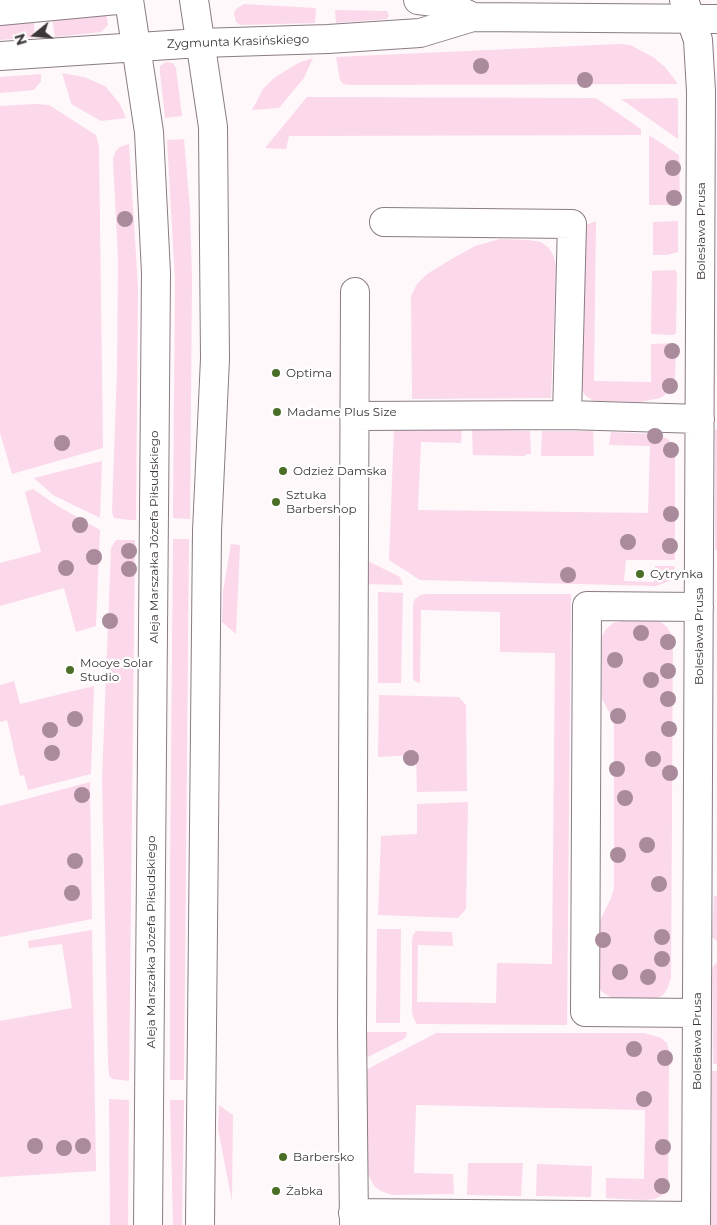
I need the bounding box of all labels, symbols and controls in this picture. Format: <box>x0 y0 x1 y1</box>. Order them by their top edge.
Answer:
north arrow <box>10 10 60 60</box>
text: N <box>10 31 31 47</box>
street label: Zygmunta Krasińskiego <box>167 32 309 52</box>
street label: Bolesława Prusa <box>694 182 708 280</box>
place label: Optima <box>286 366 332 380</box>
marker: Optima <box>270 367 282 379</box>
place label: Madame Plus Size <box>287 405 397 419</box>
marker: Madame Plus Size <box>271 406 283 418</box>
street label: Aleja Marszałka Józefa Piłsudskiego <box>147 431 161 643</box>
place label: Odzież Damska <box>293 464 387 478</box>
marker: Odzież Damska <box>277 465 289 477</box>
place label: Sztuka Barbershop <box>286 488 357 516</box>
marker: Sztuka Barbershop <box>270 496 282 508</box>
place label: Cytrynka <box>650 567 703 581</box>
marker: Cytrynka <box>634 568 646 580</box>
street label: Bolesława Prusa <box>692 587 706 685</box>
place label: Mooye Solar Studio <box>80 656 153 684</box>
marker: Mooye Solar Studio <box>64 664 76 676</box>
street label: Aleja Marszałka Józefa Piłsudskiego <box>144 836 158 1048</box>
street label: Bolesława Prusa <box>690 992 704 1090</box>
place label: Barbersko <box>293 1150 354 1164</box>
marker: Barbersko <box>277 1151 289 1163</box>
place label: Żabka <box>286 1184 323 1198</box>
marker: Żabka <box>270 1185 282 1197</box>

